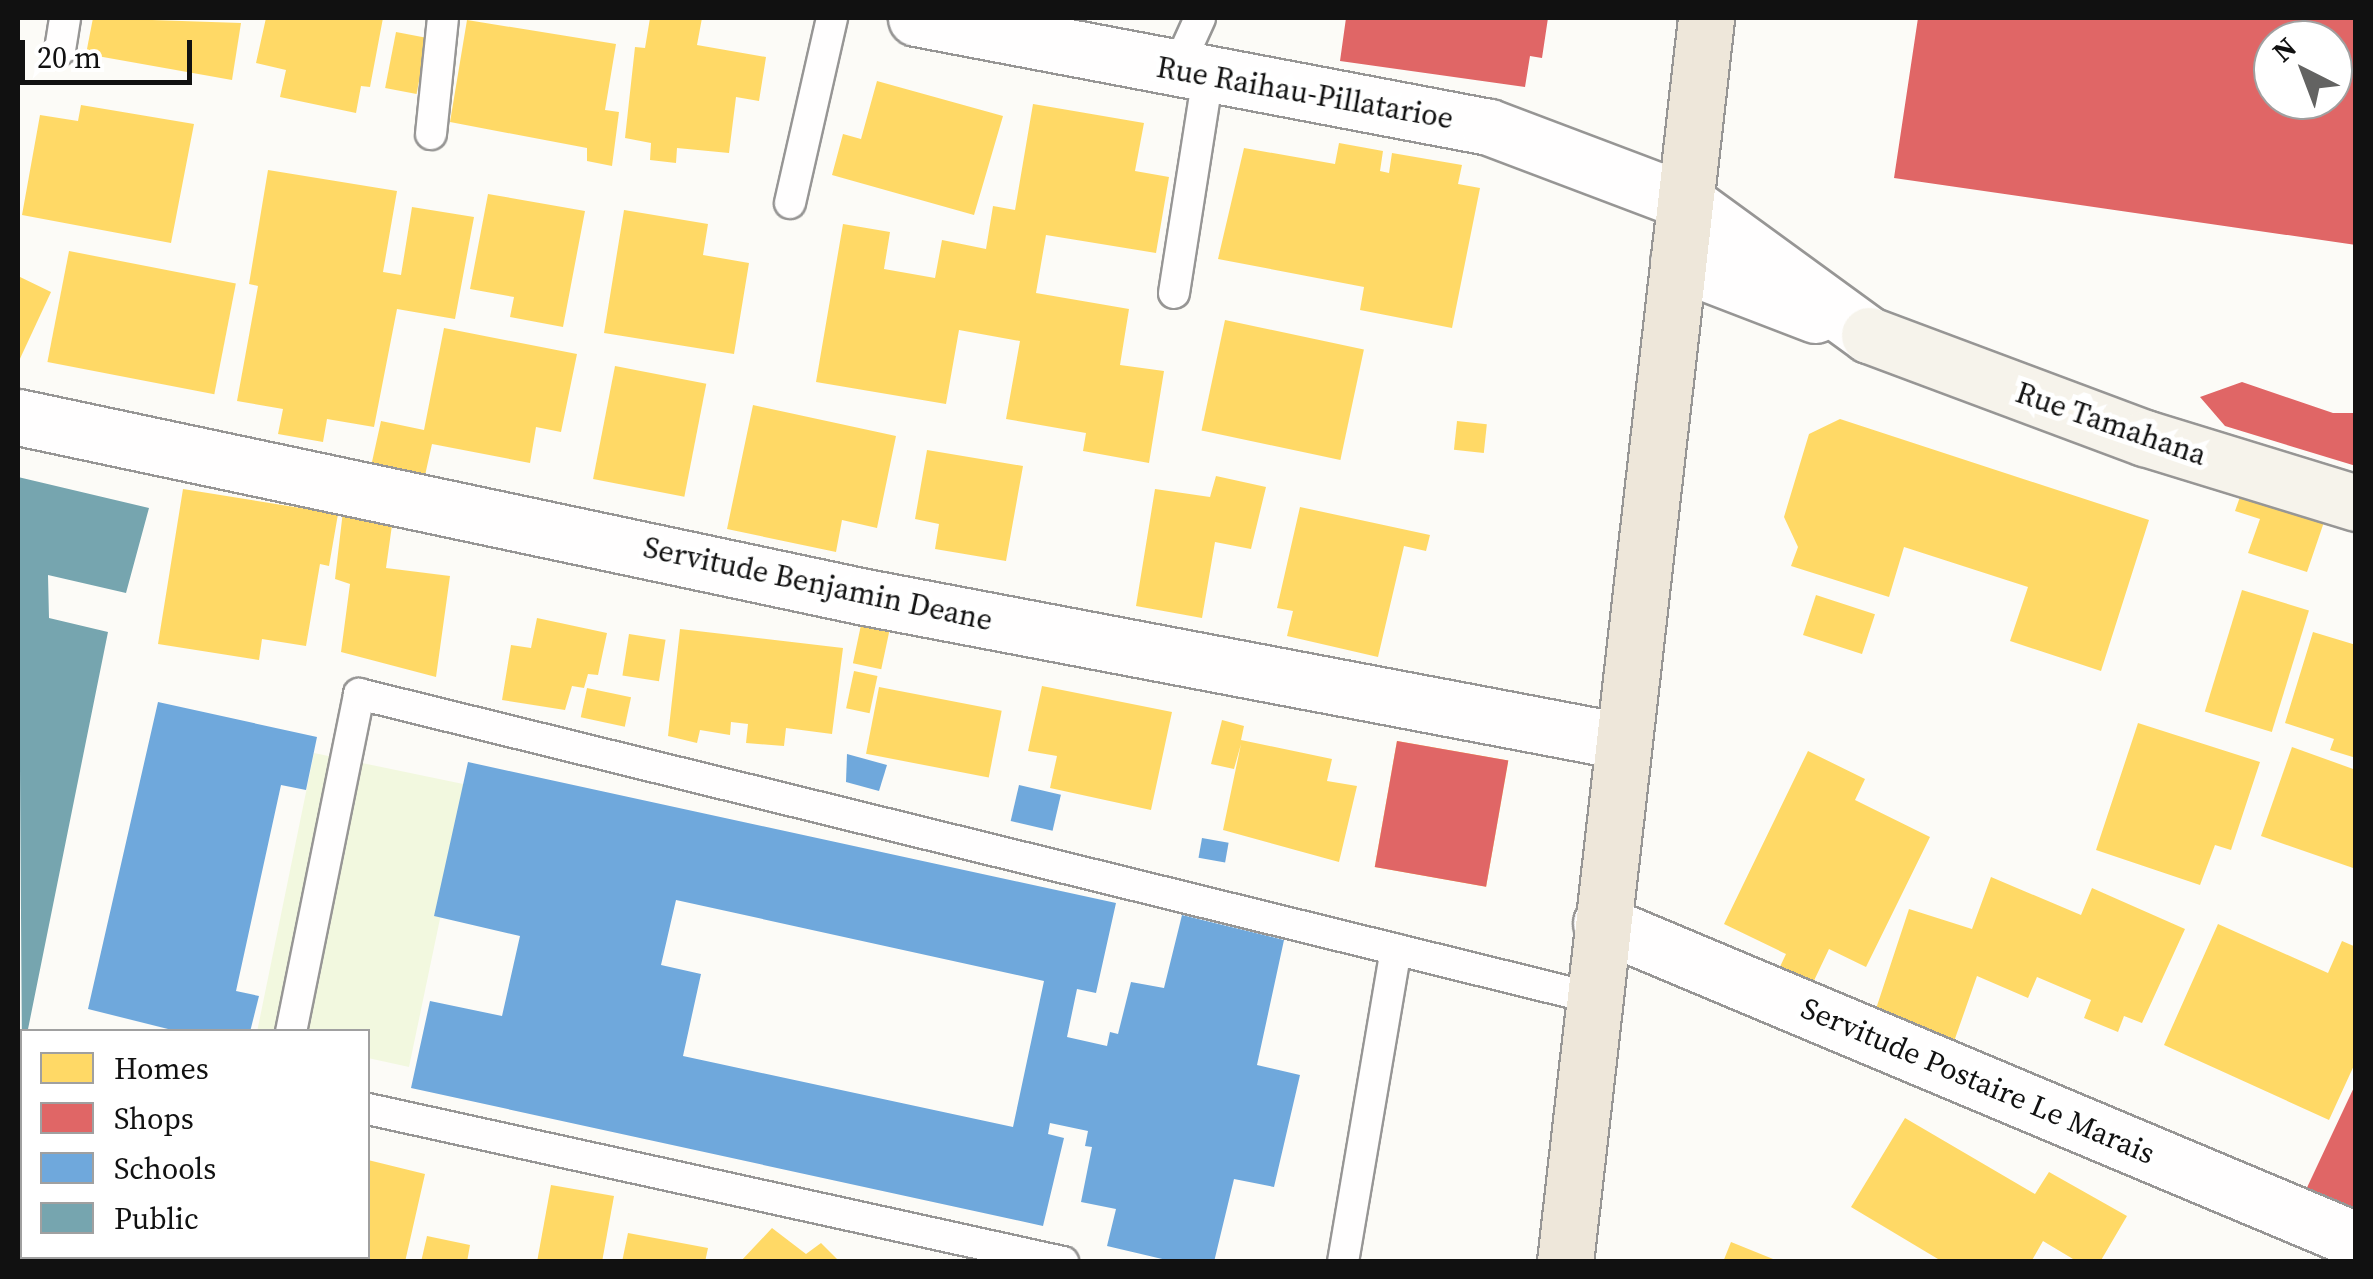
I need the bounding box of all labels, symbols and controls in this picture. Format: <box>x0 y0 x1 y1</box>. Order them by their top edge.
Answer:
scale bar <box>25 20 198 82</box>
north arrow <box>2253 20 2353 120</box>
text: N <box>2264 28 2305 70</box>
text: 20 m <box>37 37 101 78</box>
street label: Rue Raihau-Pillatarioe <box>1154 49 1456 137</box>
street label: Rue Tamahana <box>2011 374 2211 474</box>
street label: Servitude Benjamin Deane <box>640 529 996 639</box>
street label: Servitude Postaire Le Marais <box>1796 990 2160 1172</box>
legend <box>20 1029 370 1259</box>
text: Homes <box>114 1048 209 1089</box>
text: Shops <box>114 1098 194 1139</box>
text: Schools <box>114 1148 216 1189</box>
text: Public <box>114 1198 199 1239</box>

